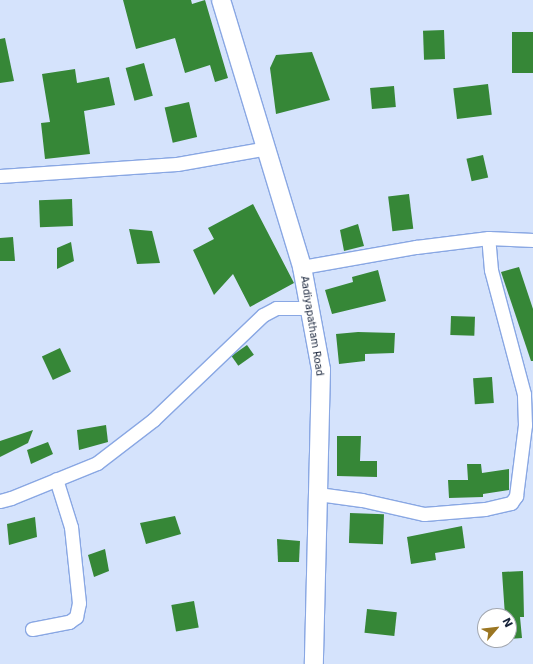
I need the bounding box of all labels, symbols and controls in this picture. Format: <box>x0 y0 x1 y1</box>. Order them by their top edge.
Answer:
street label: Aadiyapatham Road <box>298 275 326 377</box>
north arrow <box>477 608 517 648</box>
text: N <box>499 615 515 630</box>

